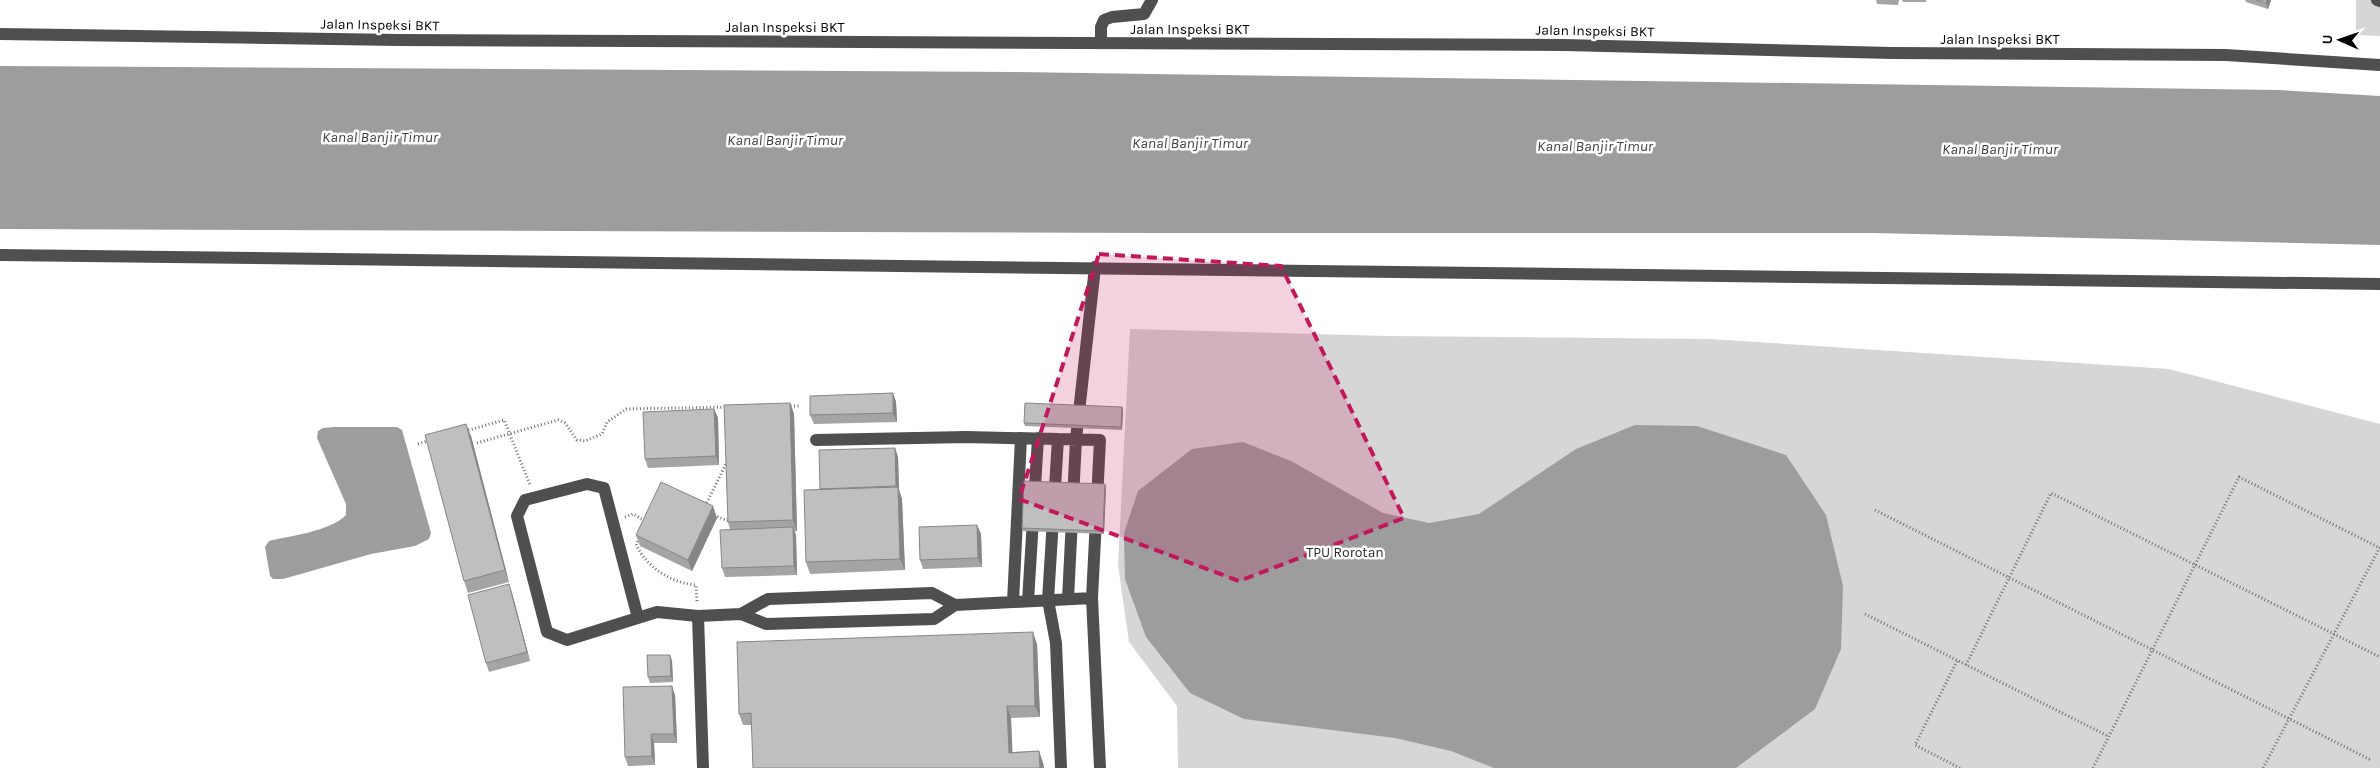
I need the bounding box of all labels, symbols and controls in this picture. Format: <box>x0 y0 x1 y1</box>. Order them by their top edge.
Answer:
street label: Jalan Inspeksi BKT <box>320 15 440 35</box>
north arrow <box>2315 15 2365 65</box>
street label: Jalan Inspeksi BKT <box>726 19 844 36</box>
street label: Jalan Inspeksi BKT <box>1131 21 1249 38</box>
street label: Jalan Inspeksi BKT <box>1535 21 1655 41</box>
street label: Jalan Inspeksi BKT <box>1941 31 2059 48</box>
text: U <box>2319 34 2336 45</box>
water label: Kanal Banjir Timur <box>322 128 439 146</box>
water label: Kanal Banjir Timur <box>727 131 844 149</box>
water label: Kanal Banjir Timur <box>1132 134 1249 152</box>
water label: Kanal Banjir Timur <box>1537 137 1654 155</box>
water label: Kanal Banjir Timur <box>1942 140 2059 158</box>
park label: TPU Rorotan <box>1306 544 1384 561</box>

